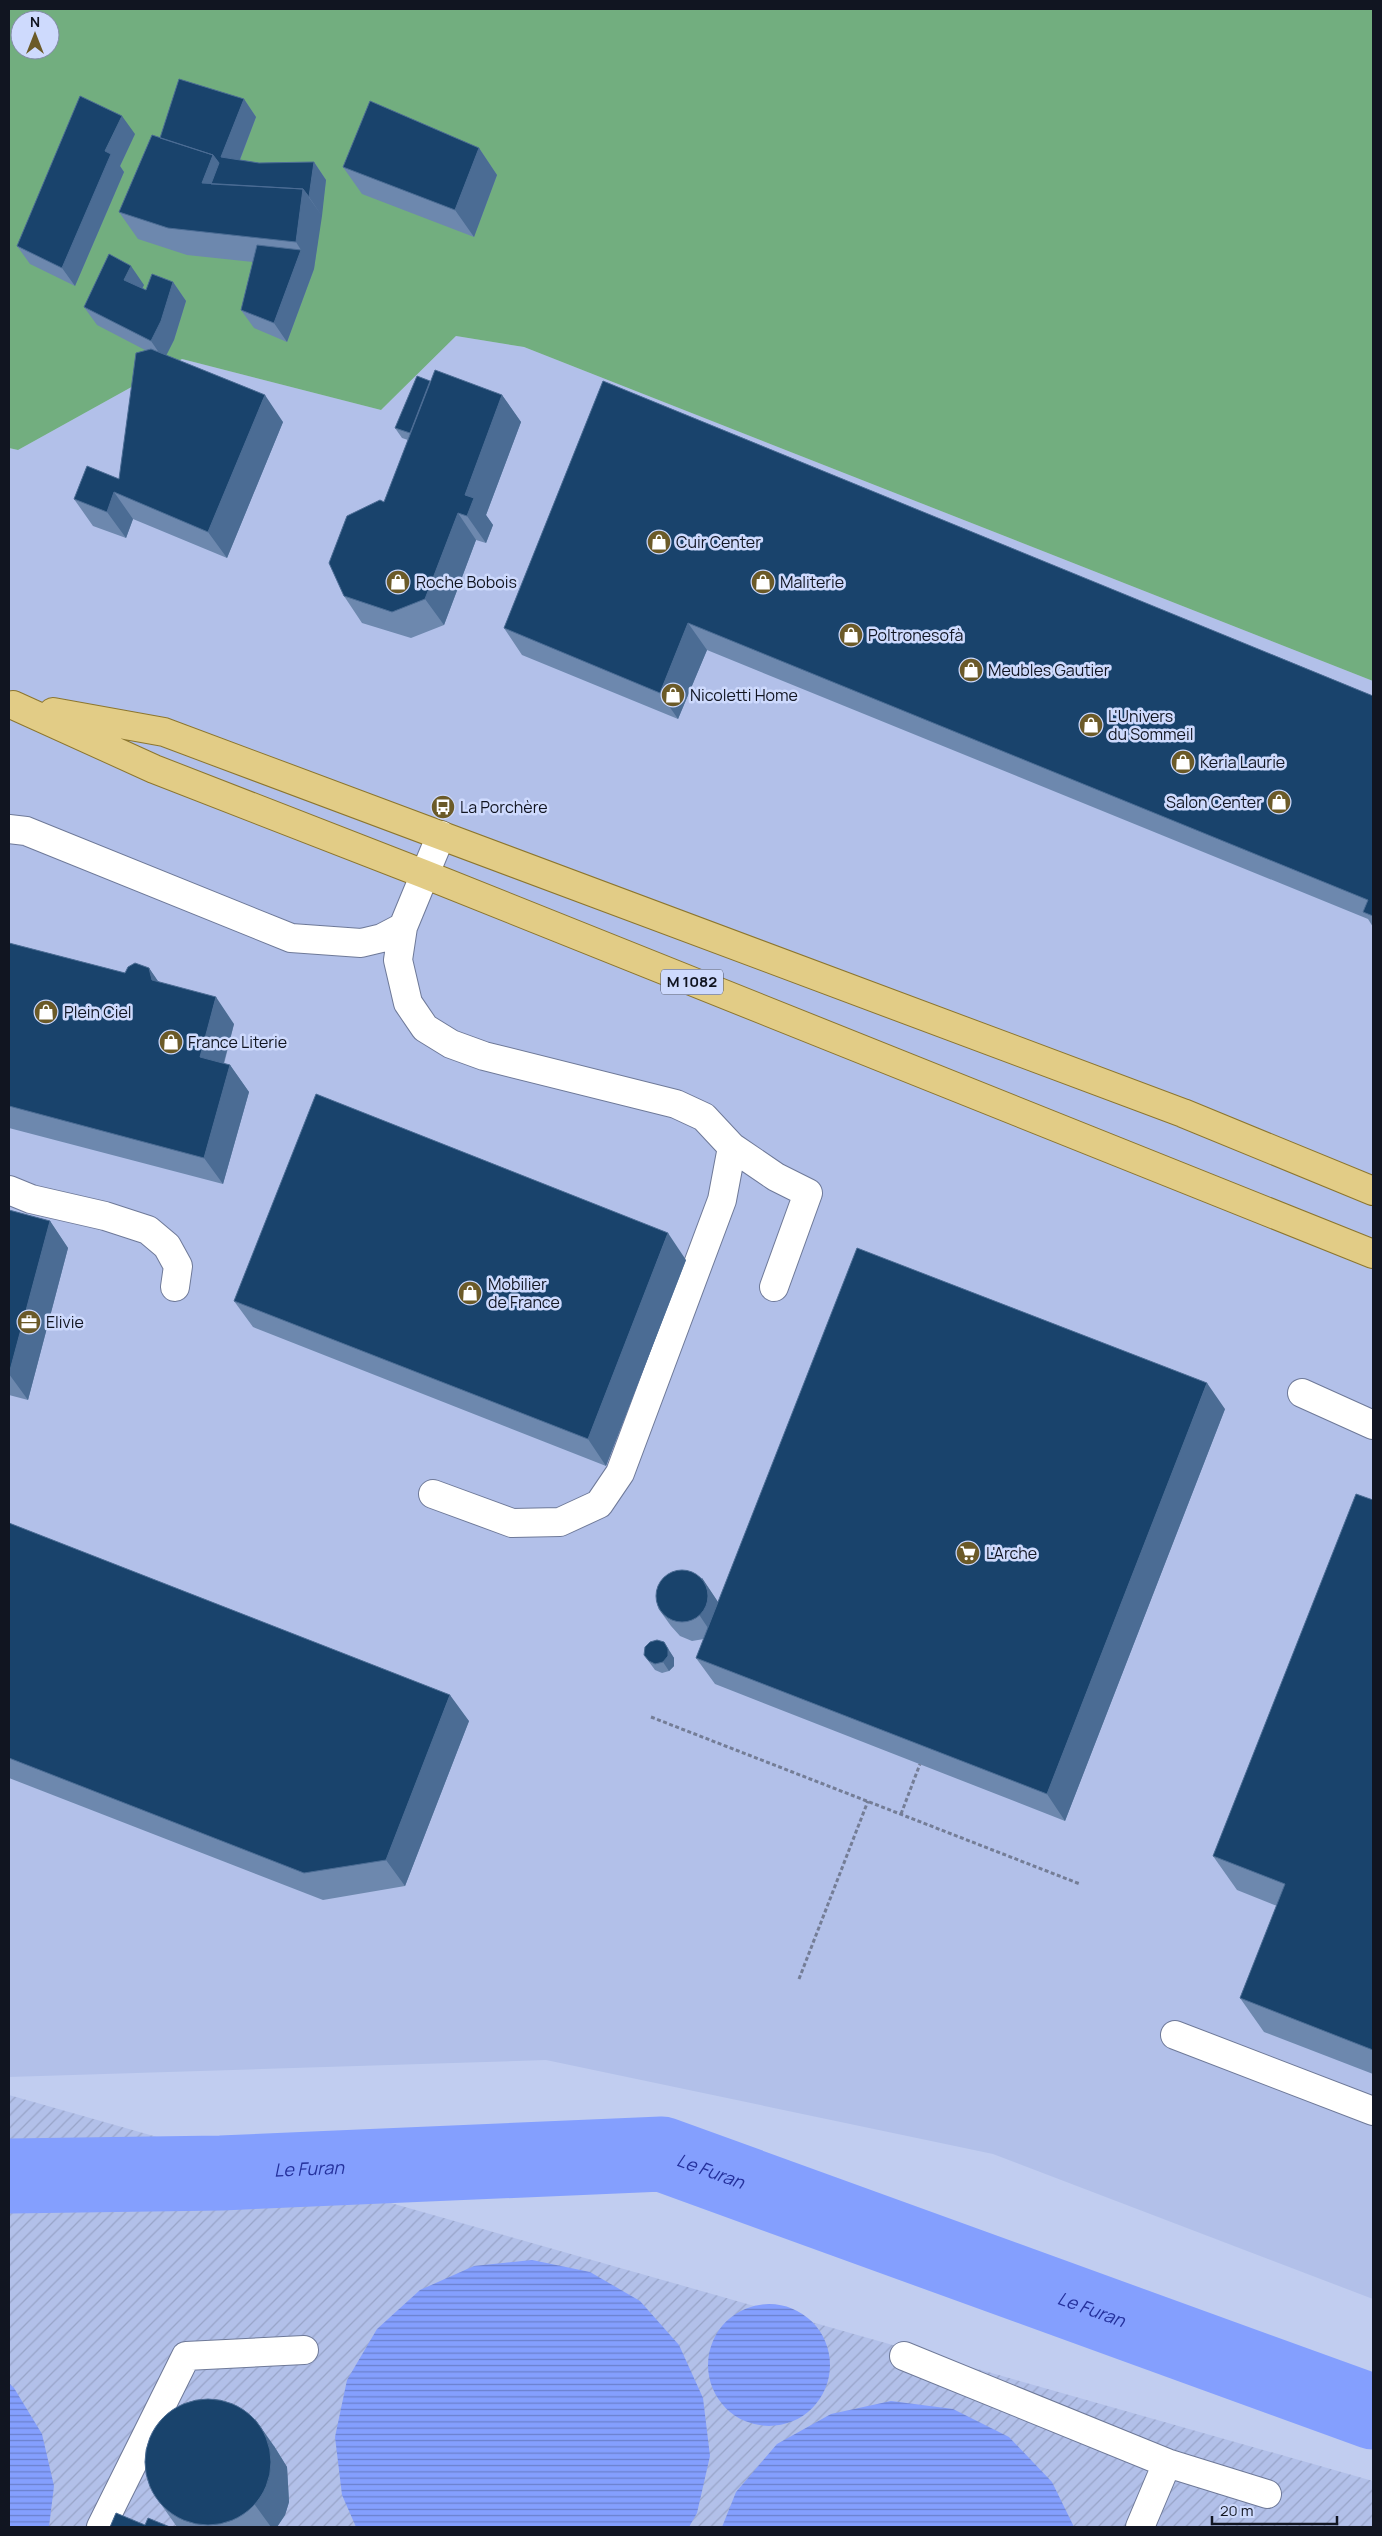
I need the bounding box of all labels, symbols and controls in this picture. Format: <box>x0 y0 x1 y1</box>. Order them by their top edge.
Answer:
north arrow <box>10 10 60 60</box>
text: N <box>30 12 40 31</box>
shop icon: Cuir Center <box>646 529 672 555</box>
place label: Cuir Center <box>676 531 761 553</box>
shop icon: Roche Bobois <box>385 569 411 595</box>
shop icon: Maliterie <box>750 569 776 595</box>
place label: Roche Bobois <box>416 571 517 593</box>
place label: Maliterie <box>780 571 844 593</box>
shop icon: Poltronesofà <box>838 622 864 648</box>
place label: Poltronesofà <box>868 624 963 646</box>
shop icon: Meubles Gautier <box>958 657 984 683</box>
place label: Meubles Gautier <box>988 659 1110 681</box>
shop icon: Nicoletti Home <box>660 682 686 708</box>
place label: Nicoletti Home <box>690 684 798 706</box>
place label: L'Univers du Sommeil <box>1108 705 1193 745</box>
shop icon: L'Univers du Sommeil <box>1078 712 1104 738</box>
shop icon: Keria Laurie <box>1170 749 1196 775</box>
place label: Keria Laurie <box>1200 751 1285 773</box>
shop icon: Salon Center <box>1266 789 1292 815</box>
place label: Salon Center <box>1166 791 1262 813</box>
bus stop icon: La Porchère <box>430 794 456 820</box>
place label: La Porchère <box>460 796 548 818</box>
road number: M 1082 <box>661 970 723 994</box>
shop icon: Plein Ciel <box>33 999 59 1025</box>
place label: Plein Ciel <box>64 1001 131 1023</box>
shop icon: France Literie <box>158 1029 184 1055</box>
place label: France Literie <box>188 1031 287 1053</box>
place label: Mobilier de France <box>488 1273 560 1313</box>
shop icon: Mobilier de France <box>457 1280 483 1306</box>
office icon: Elivie <box>16 1309 42 1335</box>
place label: Elivie <box>46 1311 84 1333</box>
supermarket icon: L'Arche <box>955 1540 981 1566</box>
place label: L'Arche <box>986 1542 1037 1564</box>
water label: Le Furan <box>674 2147 749 2194</box>
water label: Le Furan <box>273 2155 346 2182</box>
water label: Le Furan <box>1055 2286 1130 2332</box>
scale bar <box>1212 2494 1337 2526</box>
text: 20 m <box>1220 2500 1253 2521</box>

